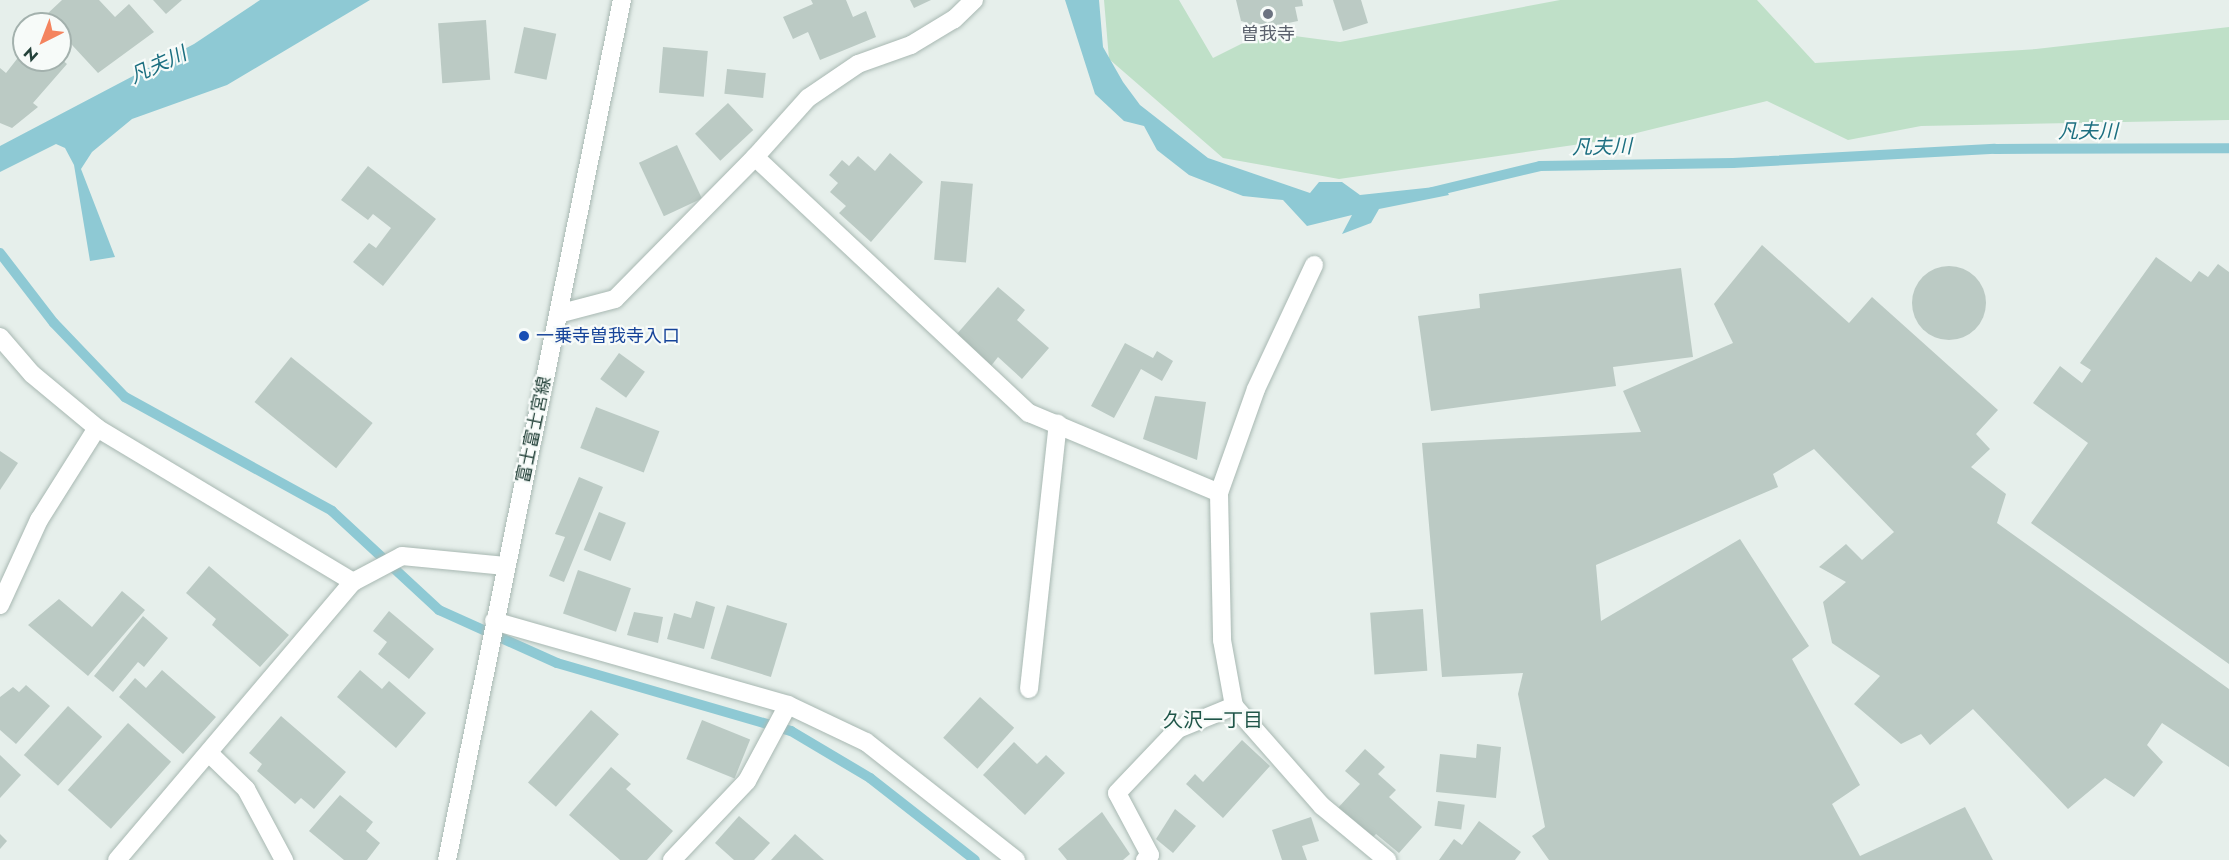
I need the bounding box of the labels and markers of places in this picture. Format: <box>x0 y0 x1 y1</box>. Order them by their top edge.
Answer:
marker: 曽我寺 <box>1261 7 1275 21</box>
place label: 曽我寺 <box>1241 23 1295 45</box>
place label: 一乗寺曽我寺入口 <box>536 325 680 347</box>
marker: 一乗寺曽我寺入口 <box>517 329 531 343</box>

